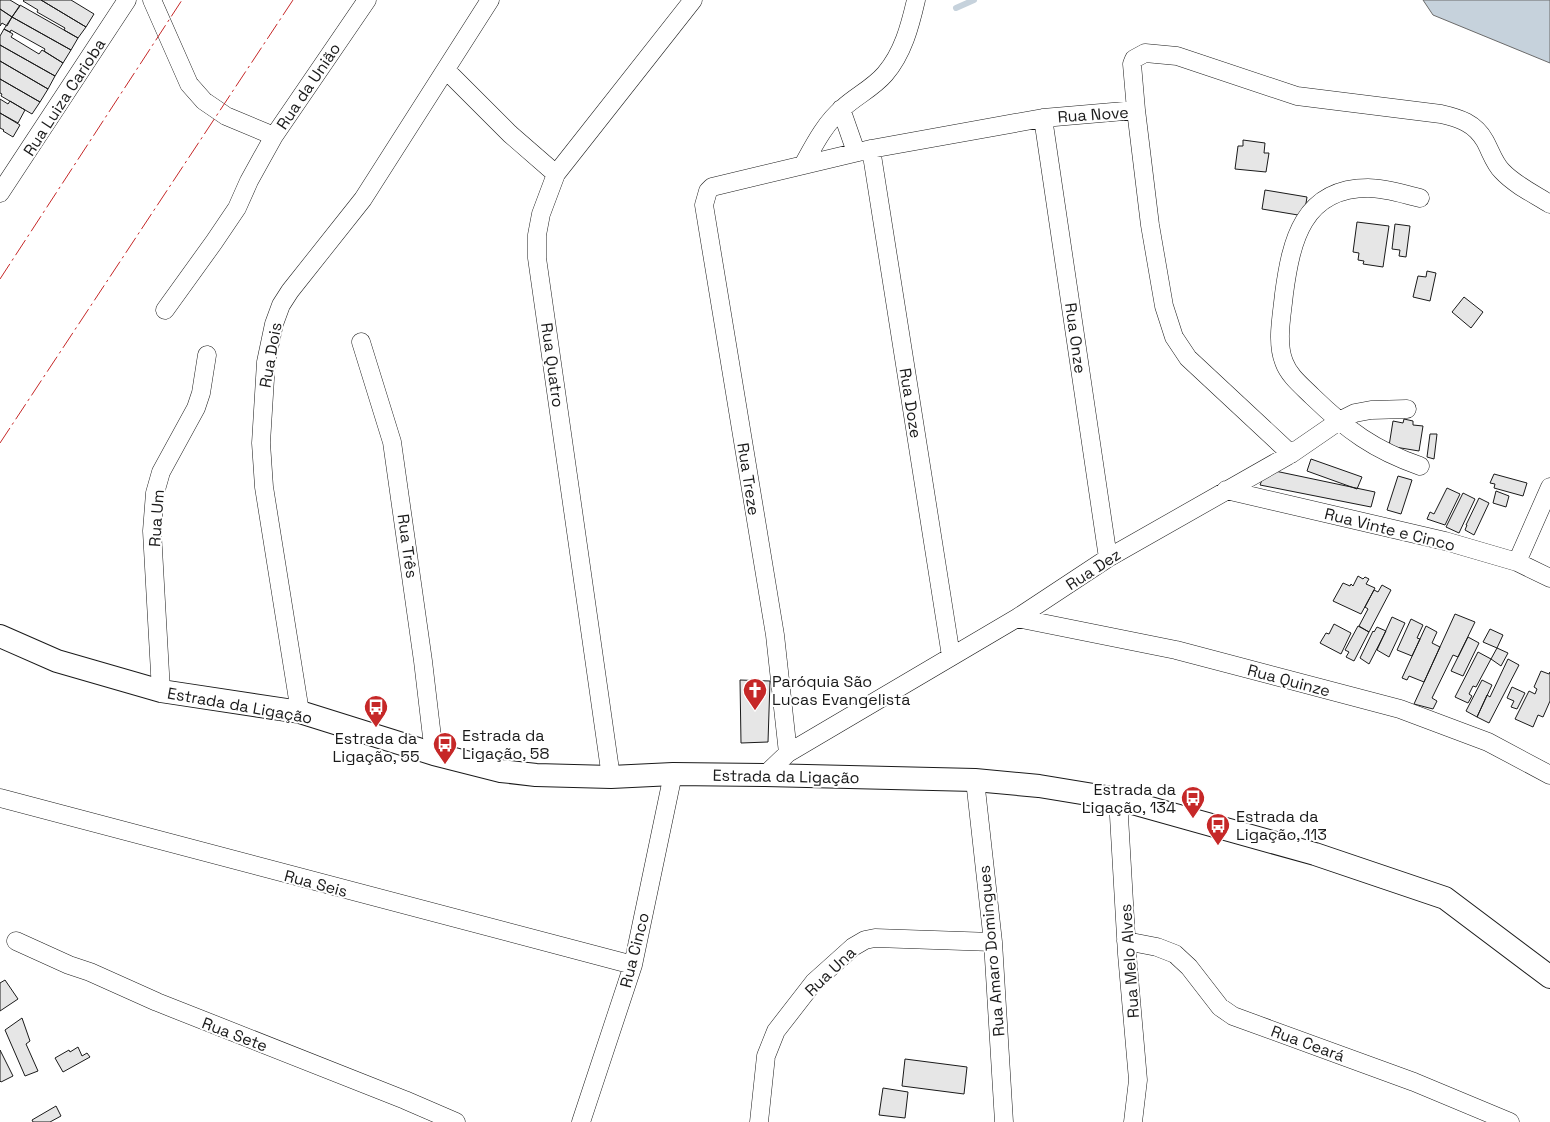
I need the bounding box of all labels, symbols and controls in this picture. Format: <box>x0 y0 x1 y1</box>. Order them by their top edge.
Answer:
street label: Rua Luiza Carioba <box>19 35 110 160</box>
street label: Rua da União <box>272 39 345 134</box>
street label: Rua Nove <box>1057 102 1129 127</box>
street label: Rua Onze <box>1060 301 1091 375</box>
street label: Rua Dois <box>254 321 287 389</box>
street label: Rua Quatro <box>536 321 569 409</box>
street label: Rua Doze <box>895 366 926 440</box>
street label: Rua Treze <box>732 441 765 517</box>
street label: Rua Um <box>144 489 169 548</box>
street label: Rua Vinte e Cinco <box>1322 503 1457 556</box>
street label: Rua Três <box>393 513 422 580</box>
street label: Rua Dez <box>1062 544 1125 595</box>
street label: Rua Quinze <box>1245 659 1333 702</box>
place label: Paróquia São Lucas Evangelista <box>772 671 910 710</box>
church icon: Paróquia São Lucas Evangelista <box>742 677 768 711</box>
street label: Estrada da Ligação <box>166 682 314 729</box>
bus stop icon: Estrada da Ligação, 55 <box>363 694 389 728</box>
place label: Estrada da Ligação, 58 <box>462 725 549 764</box>
place label: Estrada da Ligação, 55 <box>332 728 420 767</box>
bus stop icon: Estrada da Ligação, 58 <box>432 731 458 765</box>
street label: Estrada da Ligação <box>712 765 860 788</box>
place label: Estrada da Ligação, 134 <box>1082 779 1176 818</box>
bus stop icon: Estrada da Ligação, 134 <box>1180 785 1206 819</box>
place label: Estrada da Ligação, 113 <box>1236 806 1327 845</box>
bus stop icon: Estrada da Ligação, 113 <box>1205 812 1231 846</box>
street label: Rua Seis <box>282 865 350 902</box>
street label: Rua Amaro Domingues <box>974 865 1009 1037</box>
street label: Rua Melo Alves <box>1115 903 1144 1019</box>
street label: Rua Cinco <box>615 910 654 990</box>
street label: Rua Una <box>800 942 860 1001</box>
street label: Rua Sete <box>199 1012 271 1057</box>
street label: Rua Ceará <box>1268 1020 1348 1067</box>

